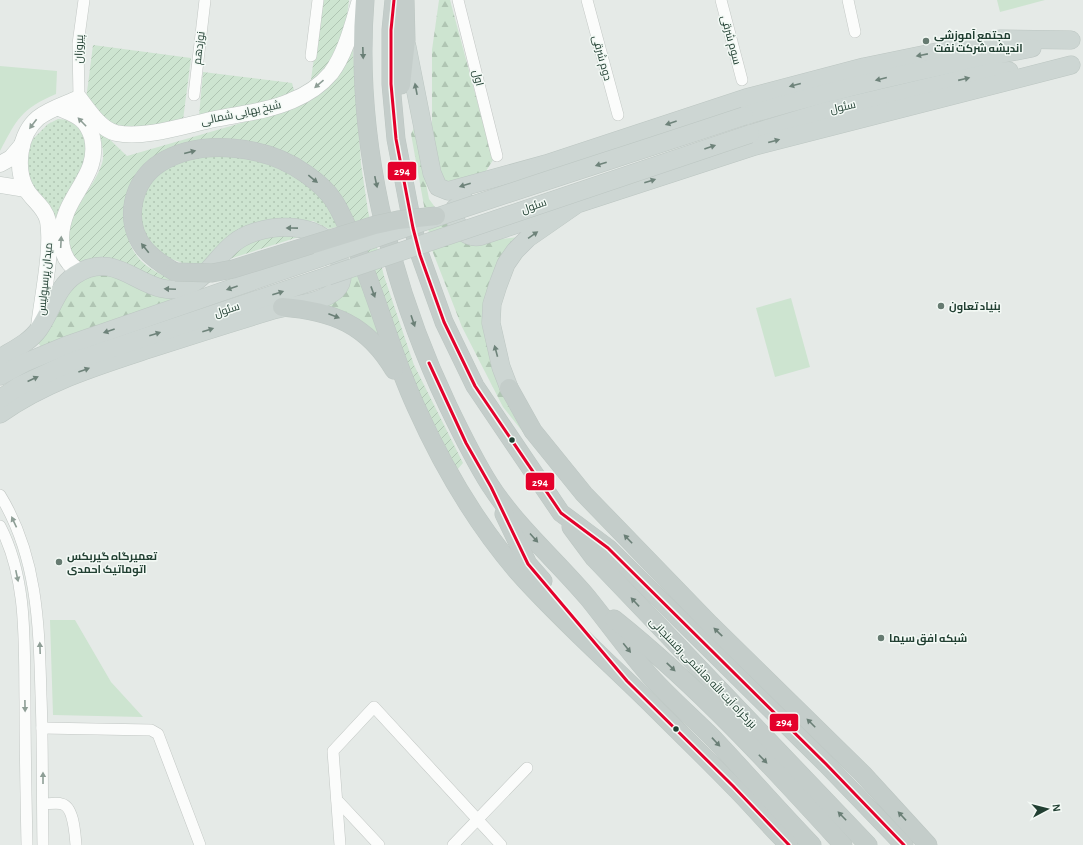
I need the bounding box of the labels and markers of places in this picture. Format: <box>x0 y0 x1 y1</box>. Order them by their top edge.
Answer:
place label: مجتمع آموزشی اندیشه شرکت نفت <box>934 29 1023 55</box>
marker: مجتمع آموزشی اندیشه شرکت نفت <box>921 36 931 46</box>
marker: بنیاد تعاون <box>936 301 946 311</box>
place label: بنیاد تعاون <box>949 301 1001 314</box>
unlabelled marker <box>507 435 517 445</box>
place label: تعمیرگاه گیربکس اتوماتیک احمدی <box>67 551 158 577</box>
marker: تعمیرگاه گیربکس اتوماتیک احمدی <box>54 557 64 567</box>
marker: شبکه افق سیما <box>876 633 886 643</box>
place label: شبکه افق سیما <box>889 633 967 646</box>
unlabelled marker <box>671 724 681 734</box>

